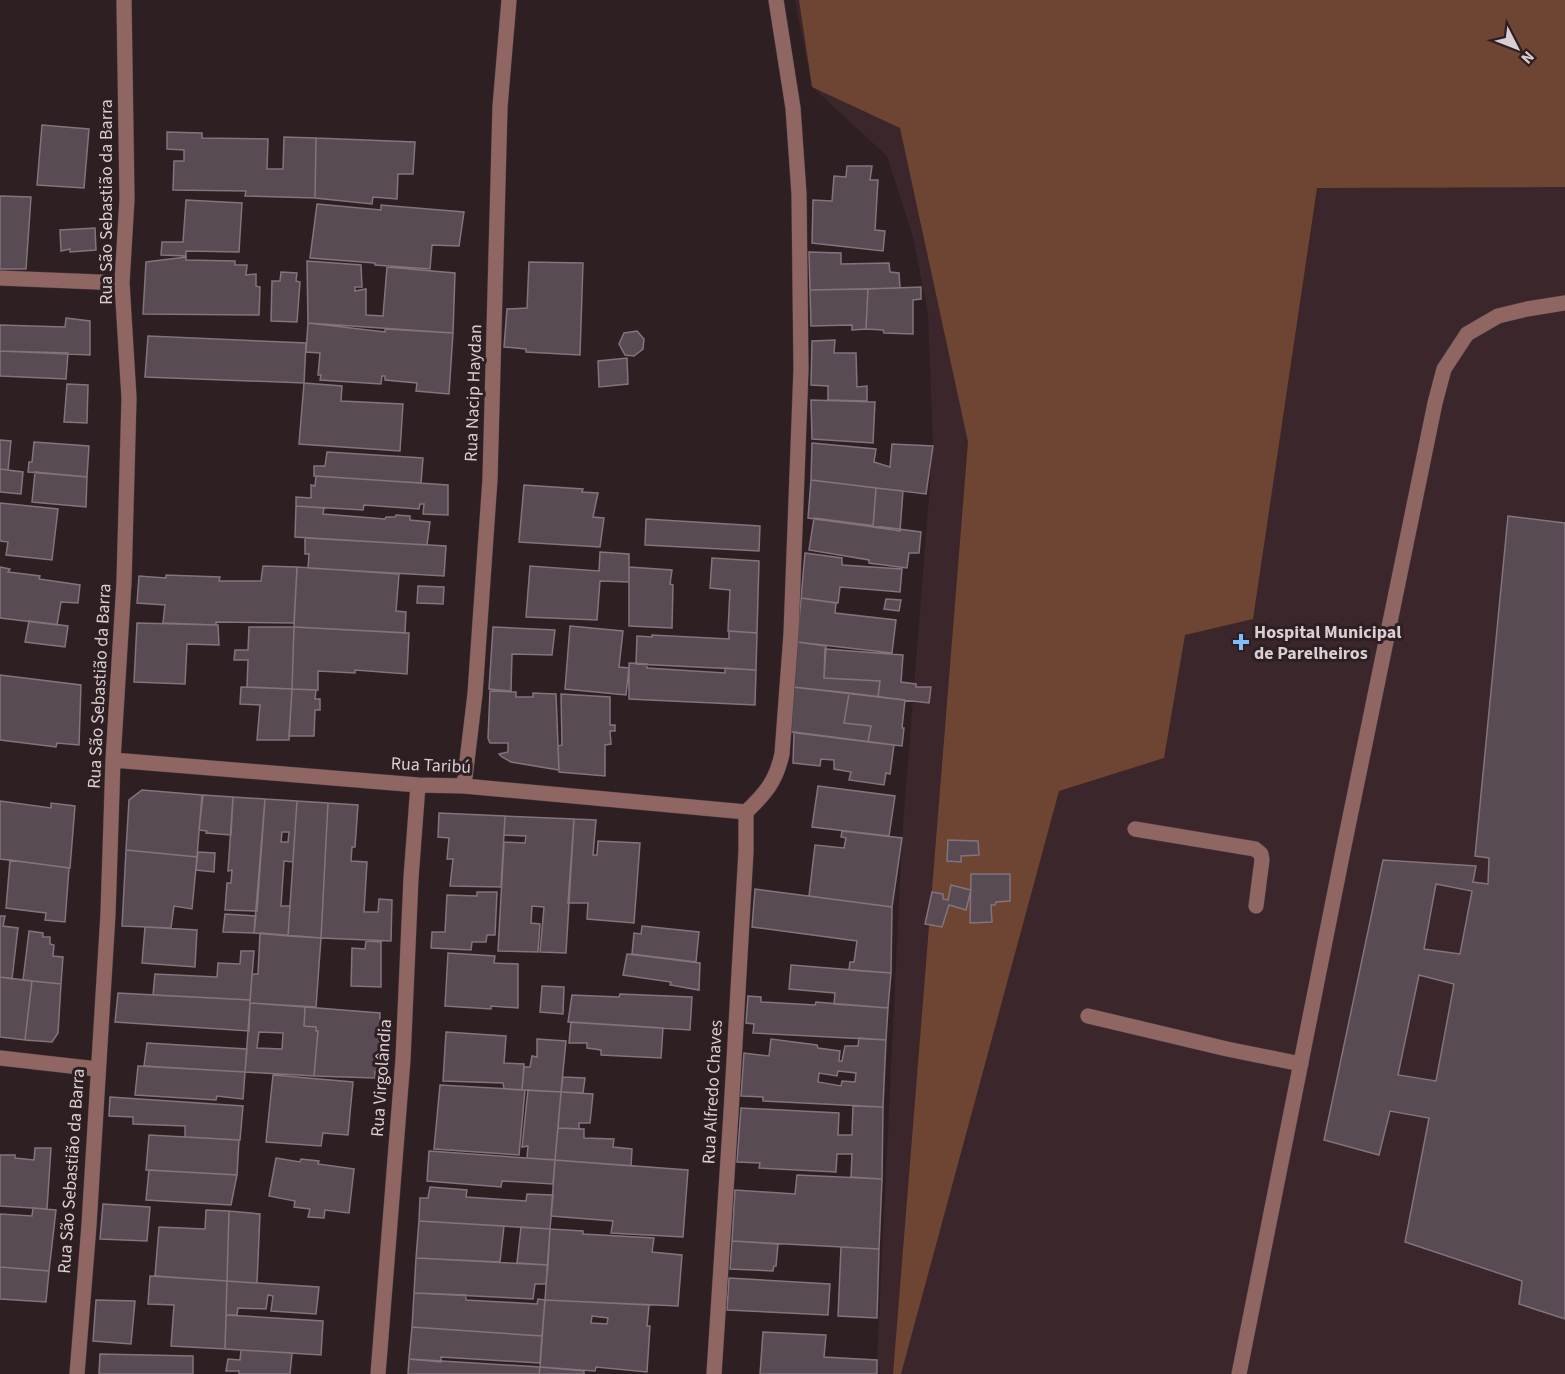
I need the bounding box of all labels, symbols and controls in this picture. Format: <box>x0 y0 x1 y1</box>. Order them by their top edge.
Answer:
north arrow <box>1487 18 1547 78</box>
text: N <box>1516 46 1539 69</box>
street label: Rua São Sebastião da Barra <box>94 99 119 305</box>
street label: Rua Nacip Haydan <box>459 324 488 462</box>
street label: Rua São Sebastião da Barra <box>82 583 117 789</box>
place label: Hospital Municipal de Parelheiros <box>1254 620 1401 666</box>
marker: Hospital Municipal de Parelheiros <box>1232 633 1250 651</box>
street label: Rua Taribú <box>390 751 472 780</box>
street label: Rua Virgolândia <box>365 1018 398 1138</box>
street label: Rua Alfredo Chaves <box>696 1019 729 1165</box>
street label: Rua São Sebastião da Barra <box>52 1068 91 1274</box>

